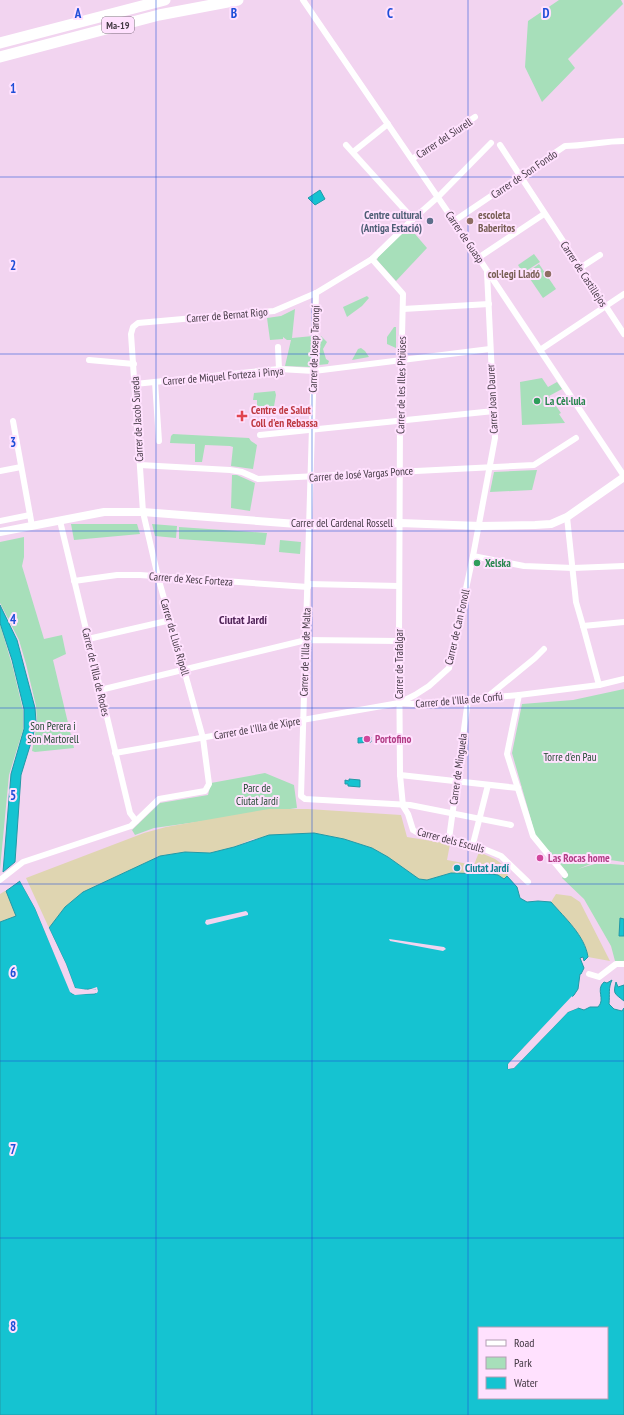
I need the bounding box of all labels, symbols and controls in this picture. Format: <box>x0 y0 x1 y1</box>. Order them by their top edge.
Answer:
text: A <box>74 5 82 22</box>
text: B <box>231 5 237 22</box>
text: C <box>387 5 393 22</box>
text: D <box>543 5 550 22</box>
road number: Ma-19 <box>102 17 134 33</box>
text: 1 <box>10 80 16 97</box>
street label: Carrer del Siurell <box>413 114 475 161</box>
street label: Carrer de Son Fondo <box>488 147 560 201</box>
place label: Centre cultural (Antiga Estació) <box>361 208 422 235</box>
street label: Carrer de Guasp <box>442 208 488 266</box>
place label: escoleta Baberitos <box>478 208 515 235</box>
marker: Centre cultural (Antiga Estació) <box>425 216 435 226</box>
marker: escoleta Baberitos <box>465 216 475 226</box>
street label: Carrer de Castillejos <box>557 238 611 310</box>
text: 2 <box>10 257 16 274</box>
place label: col·legi Lladó <box>488 267 540 281</box>
marker: col·legi Lladó <box>543 269 553 279</box>
street label: Carrer de Bernat Rigo <box>186 304 268 326</box>
street label: Carrer de Josep Tarongí <box>305 304 323 393</box>
street label: Carrer de les Illes Pitiüses <box>393 336 409 434</box>
street label: Carrer de Miquel Forteza i Pinya <box>162 364 284 388</box>
street label: Carrer Joan Daurer <box>483 364 501 434</box>
street label: Carrer de Jacob Sureda <box>128 376 146 462</box>
place label: La Cèl·lula <box>545 394 586 408</box>
marker: La Cèl·lula <box>532 396 542 406</box>
place label: Centre de Salut Coll d'en Rebassa <box>251 403 318 430</box>
marker: Centre de Salut Coll d'en Rebassa <box>236 410 248 422</box>
text: 3 <box>10 434 16 451</box>
street label: Carrer de José Vargas Ponce <box>308 463 414 485</box>
street label: Carrer del Cardenal Rossell <box>291 516 393 530</box>
place label: Xelska <box>485 556 511 570</box>
marker: Xelska <box>472 558 482 568</box>
street label: Carrer de Xesc Forteza <box>148 569 234 589</box>
street label: Carrer de Can Fonoll <box>441 587 473 666</box>
street label: Carrer de Lluís Ripoll <box>157 597 193 678</box>
street label: Carrer de l'Illa de Malta <box>296 607 314 697</box>
text: 4 <box>10 611 17 628</box>
district label: Ciutat Jardí <box>219 612 267 627</box>
street label: Carrer de l'Illa de Rodes <box>79 627 113 718</box>
street label: Carrer de Trafalgar <box>392 629 406 699</box>
street label: Carrer de l'Illa de Corfú <box>415 689 503 711</box>
street label: Carrer de l'Illa de Xipre <box>213 713 302 742</box>
park label: Son Perera i Son Martorell <box>27 719 79 746</box>
place label: Portofino <box>375 732 411 746</box>
street label: Carrer de Minguela <box>446 732 470 806</box>
marker: Portofino <box>362 734 372 744</box>
park label: Torre d'en Pau <box>544 750 597 764</box>
park label: Parc de Ciutat Jardí <box>236 781 279 808</box>
text: 5 <box>10 787 16 804</box>
street label: Carrer dels Esculls <box>416 824 486 856</box>
place label: Las Rocas home <box>548 851 610 865</box>
marker: Las Rocas home <box>535 853 545 863</box>
place label: Ciutat Jardí <box>465 861 509 875</box>
marker: Ciutat Jardí <box>452 863 462 873</box>
text: 6 <box>10 964 16 981</box>
text: 7 <box>10 1141 16 1158</box>
text: 8 <box>10 1318 16 1335</box>
legend <box>478 1327 608 1399</box>
text: Road <box>514 1335 534 1350</box>
text: Park <box>514 1355 532 1370</box>
text: Water <box>514 1375 539 1390</box>

